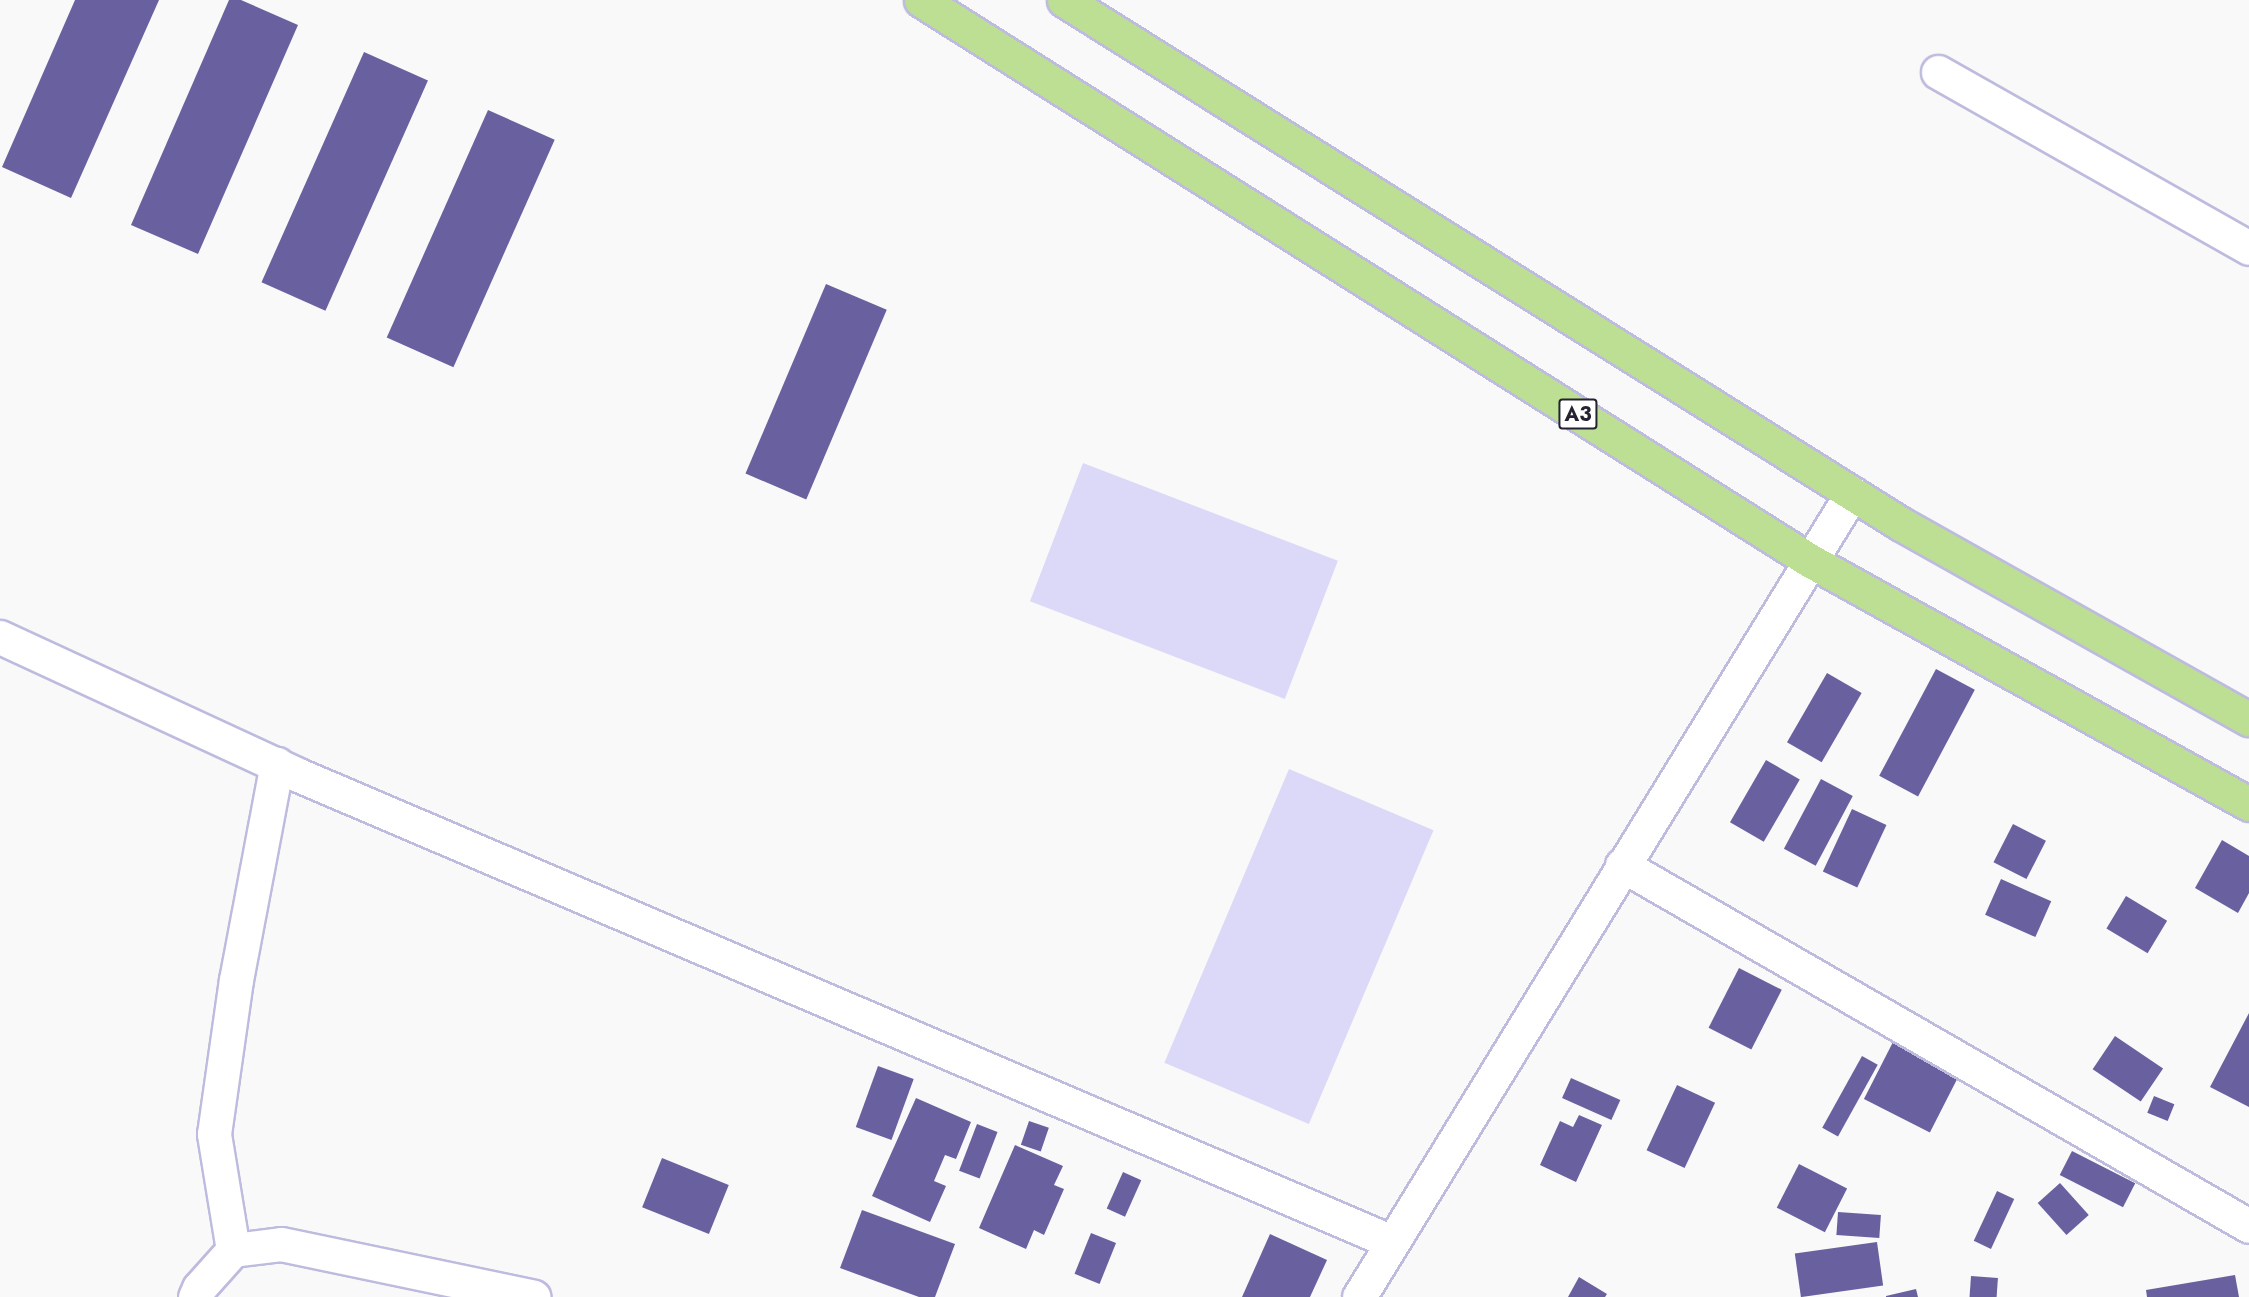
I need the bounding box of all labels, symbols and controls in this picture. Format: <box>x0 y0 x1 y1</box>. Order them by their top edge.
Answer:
road number: A3 <box>1557 397 1599 431</box>

